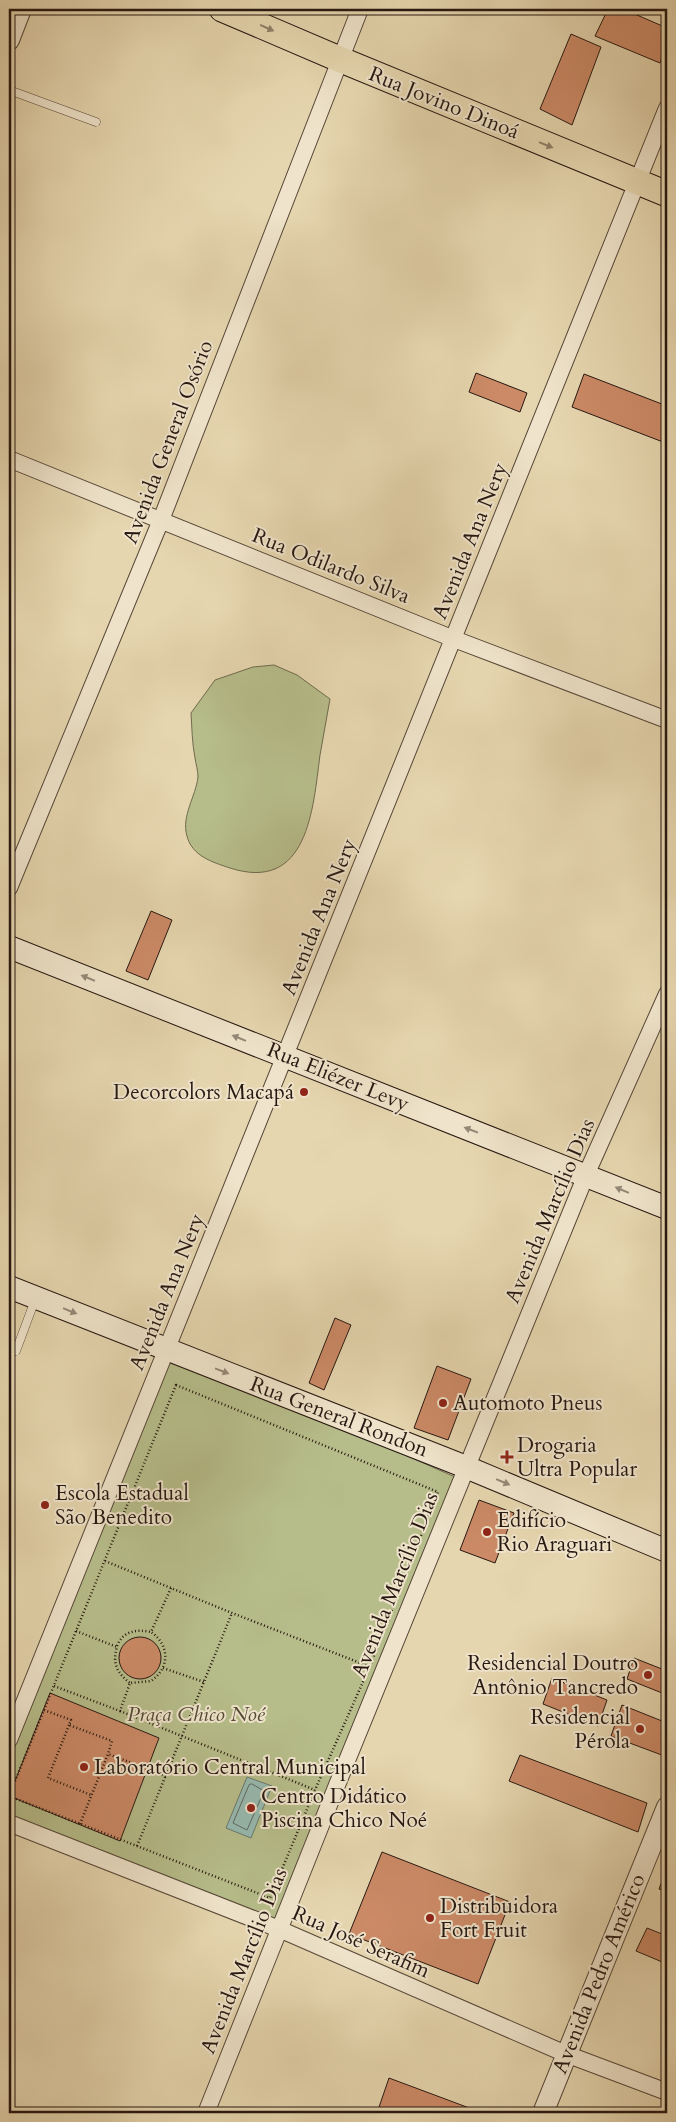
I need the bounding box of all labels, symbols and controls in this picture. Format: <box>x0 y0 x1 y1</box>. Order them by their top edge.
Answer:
one-way arrow <box>260 25 274 33</box>
street label: Rua Jovino Dinoá <box>364 60 524 146</box>
one-way arrow <box>539 142 553 150</box>
street label: Avenida General Osório <box>116 336 220 548</box>
street label: Avenida Ana Nery <box>425 458 515 624</box>
street label: Rua Odilardo Silva <box>248 521 414 611</box>
street label: Avenida Ana Nery <box>274 834 364 1000</box>
one-way arrow <box>80 974 95 981</box>
one-way arrow <box>231 1034 246 1041</box>
street label: Rua Eliézer Levy <box>263 1035 413 1119</box>
place label: Decorcolors Macapá <box>113 1078 294 1107</box>
marker: Decorcolors Macapá <box>298 1086 310 1098</box>
street label: Avenida Marcílio Dias <box>498 1114 602 1308</box>
one-way arrow <box>463 1126 478 1134</box>
one-way arrow <box>615 1185 629 1193</box>
street label: Avenida Ana Nery <box>122 1209 212 1375</box>
one-way arrow <box>63 1308 78 1315</box>
one-way arrow <box>214 1368 229 1375</box>
street label: Rua General Rondon <box>246 1370 432 1464</box>
place label: Automoto Pneus <box>453 1389 603 1418</box>
marker: Automoto Pneus <box>437 1397 449 1409</box>
place label: Drogaria Ultra Popular <box>517 1431 637 1484</box>
marker: Drogaria Ultra Popular <box>501 1451 513 1463</box>
place label: Escola Estadual São Benedito <box>55 1479 189 1532</box>
one-way arrow <box>496 1479 510 1487</box>
street label: Avenida Marcílio Dias <box>344 1488 446 1682</box>
marker: Escola Estadual São Benedito <box>39 1499 51 1511</box>
place label: Edifício Rio Araguari <box>497 1506 612 1559</box>
marker: Edifício Rio Araguari <box>481 1526 493 1538</box>
place label: Residencial Doutro Antônio Tancredo <box>467 1649 638 1702</box>
marker: Residencial Doutro Antônio Tancredo <box>642 1669 654 1681</box>
park label: Praça Chico Noé <box>127 1700 267 1729</box>
place label: Residencial Pérola <box>530 1703 630 1756</box>
marker: Residencial Pérola <box>634 1723 646 1735</box>
place label: Laboratório Central Municipal <box>94 1753 366 1782</box>
marker: Laboratório Central Municipal <box>78 1761 90 1773</box>
place label: Centro Didático Piscina Chico Noé <box>261 1782 427 1835</box>
marker: Centro Didático Piscina Chico Noé <box>245 1802 257 1814</box>
street label: Avenida Marcílio Dias <box>193 1864 295 2058</box>
street label: Avenida Pedro Américo <box>546 1870 652 2078</box>
place label: Distribuidora Fort Fruit <box>440 1892 558 1945</box>
street label: Rua José Serafim <box>288 1899 435 1985</box>
marker: Distribuidora Fort Fruit <box>424 1912 436 1924</box>

